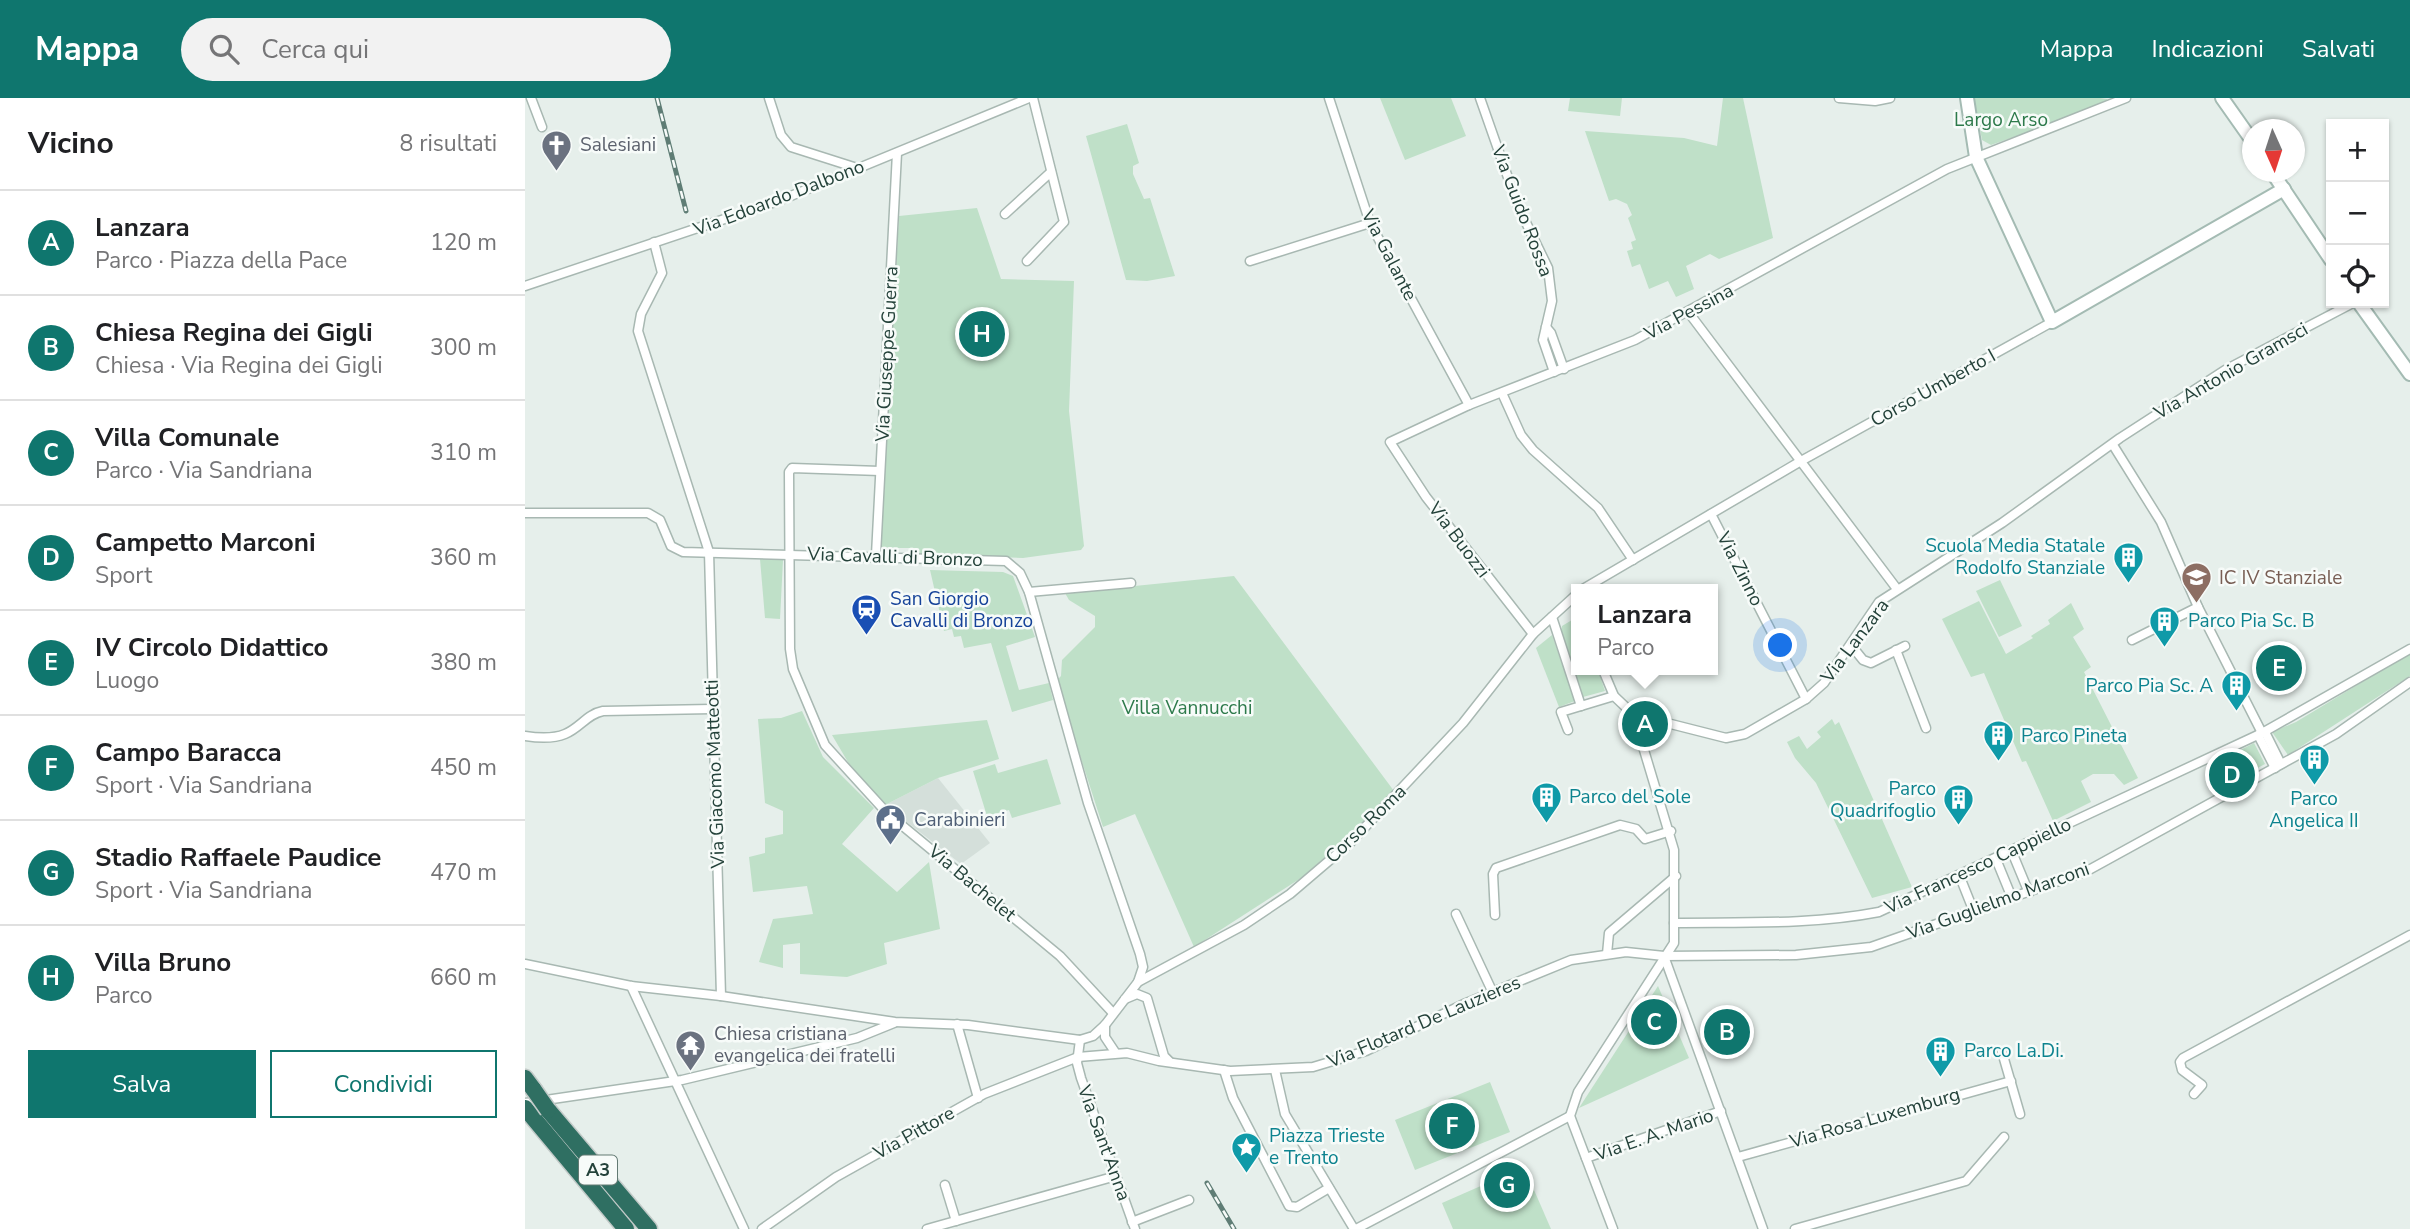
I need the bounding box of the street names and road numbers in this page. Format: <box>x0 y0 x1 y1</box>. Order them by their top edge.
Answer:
street label: Via Guido Rossa <box>1485 140 1559 281</box>
street label: Via Edoardo Dalbono <box>689 153 868 243</box>
street label: Via Galante <box>1354 204 1423 305</box>
street label: Via Giuseppe Guerra <box>869 266 905 443</box>
street label: Via Pessina <box>1639 278 1738 347</box>
street label: Via Antonio Gramsci <box>2148 316 2313 426</box>
street label: Corso Umberto I <box>1866 343 2000 433</box>
street label: Via Buozzi <box>1421 496 1496 583</box>
street label: Via Zinno <box>1710 526 1770 611</box>
street label: Via Cavalli di Bronzo <box>806 541 983 573</box>
street label: Via Lanzara <box>1814 594 1895 689</box>
street label: Via Giacomo Matteotti <box>699 679 731 870</box>
street label: Corso Roma <box>1320 779 1412 869</box>
street label: Via Francesco Cappiello <box>1880 811 2076 921</box>
street label: Via Bachelet <box>922 838 1022 928</box>
street label: Via Guglielmo Marconi <box>1902 856 2093 947</box>
street label: Via Flotard De Lauzieres <box>1322 969 1525 1075</box>
street label: Via Sant'Anna <box>1071 1081 1137 1204</box>
street label: Via Rosa Luxemburg <box>1786 1081 1963 1155</box>
street label: Via Pittore <box>868 1100 959 1166</box>
street label: Via E. A. Mario <box>1590 1102 1717 1168</box>
road number: A3 <box>579 1156 617 1184</box>

